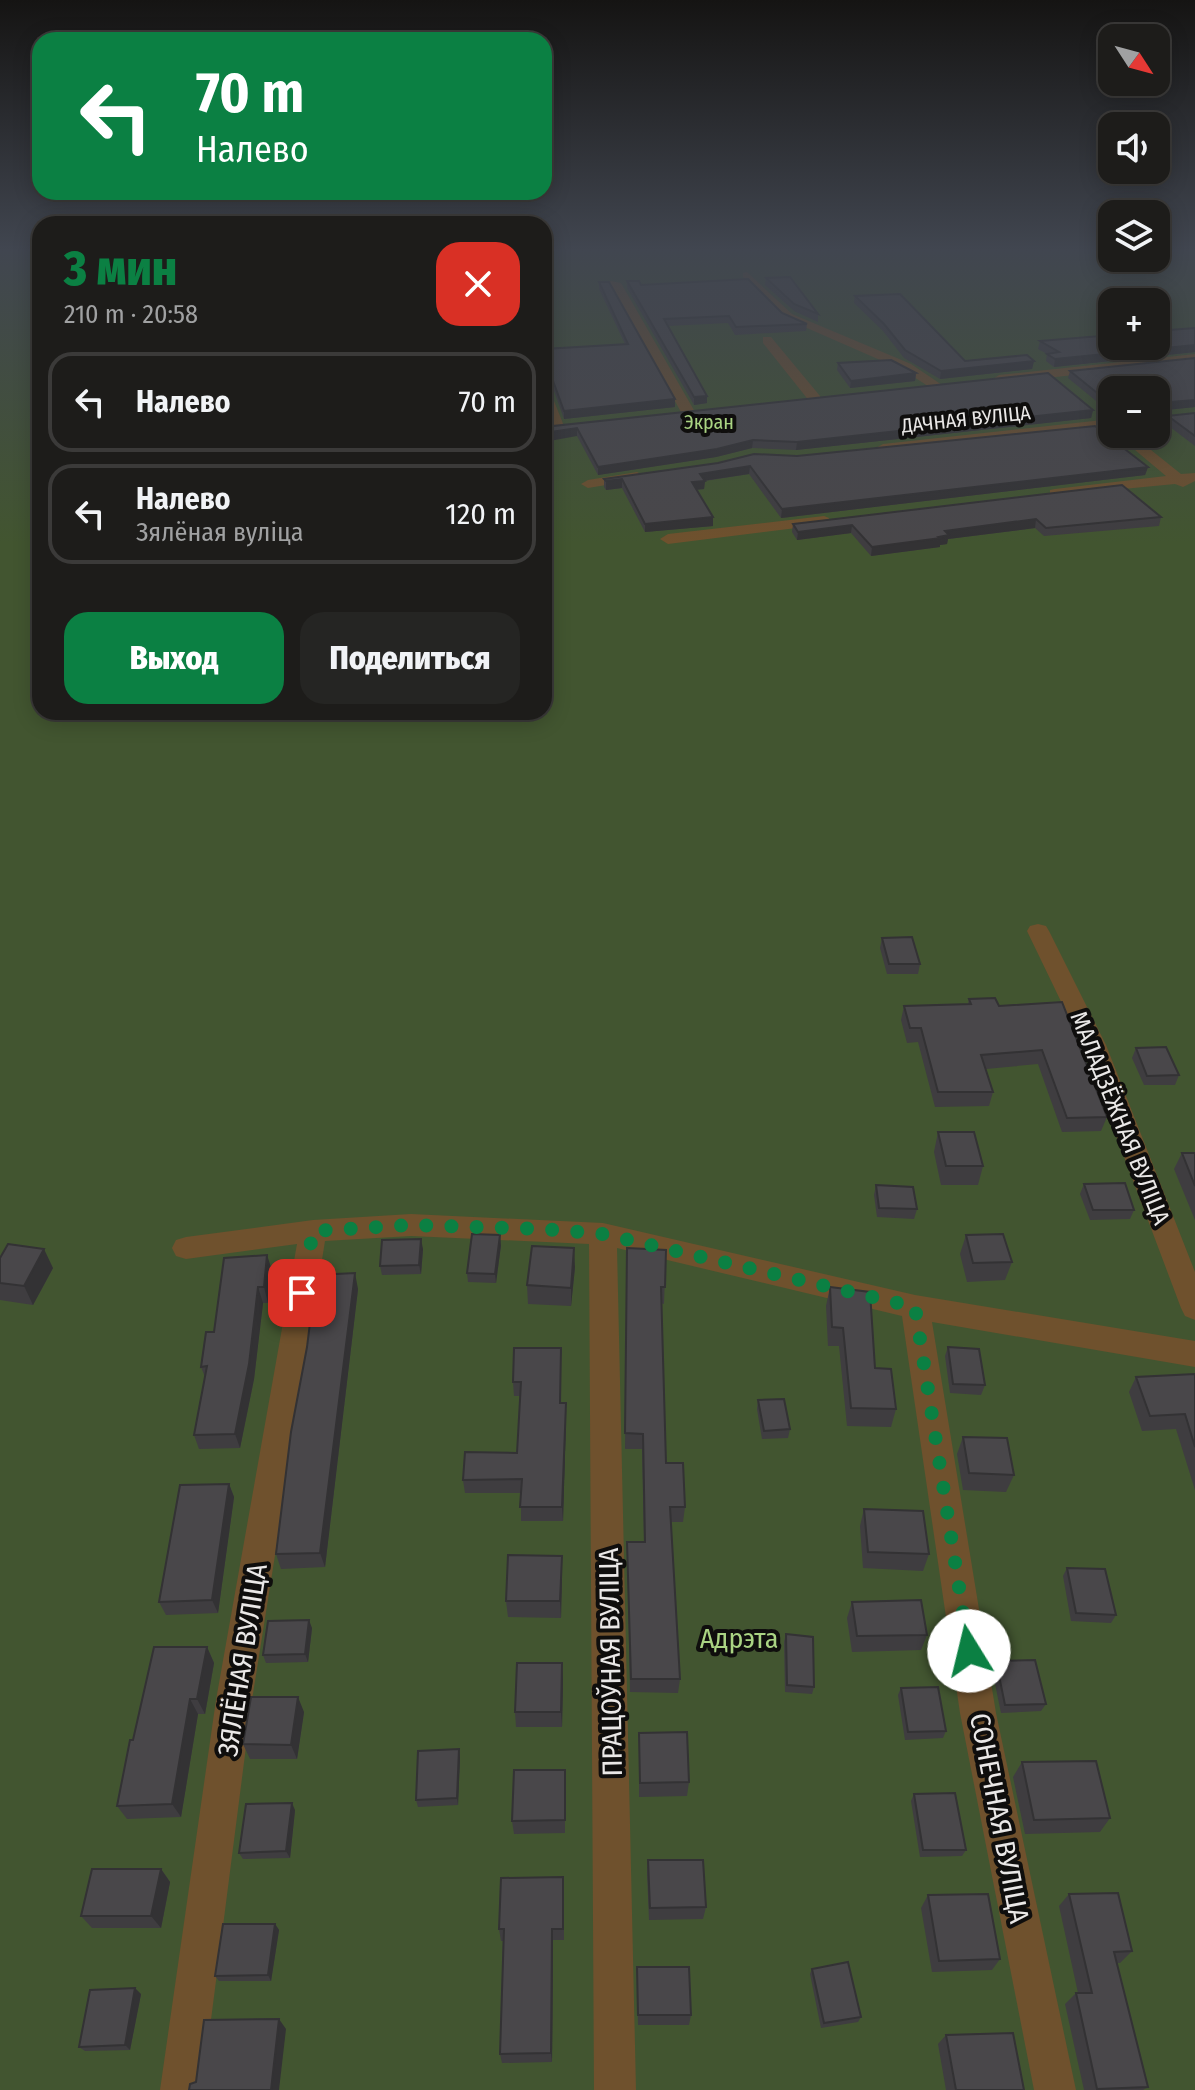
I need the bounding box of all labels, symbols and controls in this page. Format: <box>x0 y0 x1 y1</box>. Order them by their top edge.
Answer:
north arrow <box>1098 24 1170 96</box>
map controls <box>1098 24 1170 448</box>
text: 70 m <box>196 60 304 127</box>
icon: left <box>64 64 168 168</box>
button: sound <box>1098 112 1170 184</box>
text: Налево <box>196 128 309 172</box>
button: layers <box>1098 200 1170 272</box>
text: 3 мин <box>64 240 177 298</box>
button: close <box>436 242 520 326</box>
button: + <box>1098 288 1170 360</box>
text: 210 m · 20:58 <box>64 299 198 330</box>
button: − <box>1098 376 1170 448</box>
icon: left <box>68 380 112 424</box>
text: Налево <box>136 384 231 420</box>
text: 70 m <box>458 384 516 420</box>
street label: ДАЧНАЯ ВУЛІЦА <box>899 400 1032 438</box>
park label: Экран <box>684 410 734 434</box>
text: Налево <box>136 481 231 517</box>
icon: left <box>68 492 112 536</box>
text: 120 m <box>445 496 516 532</box>
text: Зялёная вуліца <box>136 517 304 548</box>
button: Выход <box>64 612 284 704</box>
button: Поделиться <box>300 612 520 704</box>
street label: МАЛАДЗЁЖНАЯ ВУЛІЦА <box>1064 1007 1176 1229</box>
pin <box>268 1259 336 1327</box>
icon: arrive <box>280 1271 324 1315</box>
street label: ПРАЦОЎНАЯ ВУЛІЦА <box>592 1547 629 1777</box>
street label: ЗЯЛЁНАЯ ВУЛІЦА <box>211 1561 274 1759</box>
position arrow <box>927 1609 1011 1693</box>
park label: Адрэта <box>700 1622 778 1655</box>
street label: СОНЕЧНАЯ ВУЛІЦА <box>963 1710 1036 1926</box>

